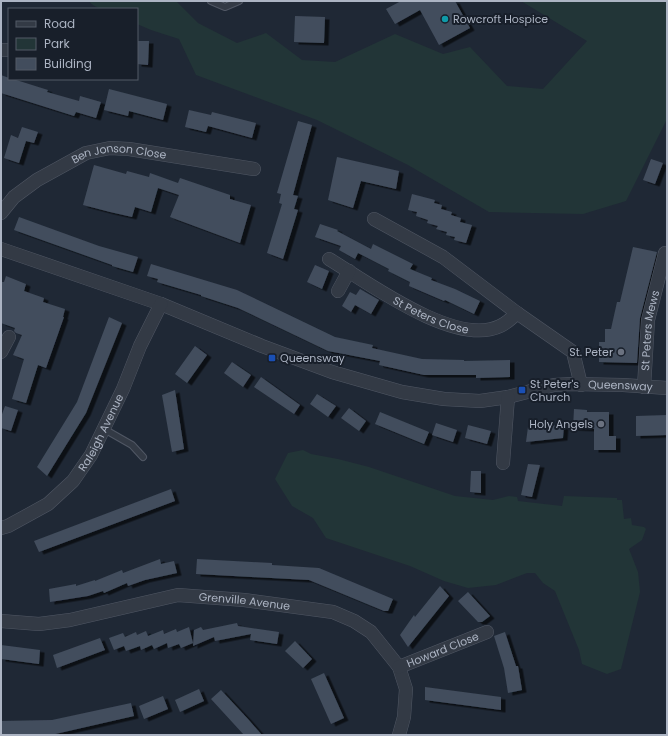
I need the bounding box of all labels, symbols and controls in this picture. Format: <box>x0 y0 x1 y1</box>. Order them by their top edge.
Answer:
legend <box>8 8 138 80</box>
place label: Rowcroft Hospice <box>453 11 548 27</box>
marker: Rowcroft Hospice <box>440 14 450 24</box>
text: Road <box>44 15 75 32</box>
text: Park <box>44 35 71 52</box>
text: Building <box>44 55 92 72</box>
street label: Ben Jonson Close <box>68 140 168 168</box>
street label: St Peters Mews <box>637 288 663 371</box>
street label: St Peters Close <box>390 292 470 338</box>
place label: St. Peter <box>569 344 613 360</box>
marker: St. Peter <box>616 347 626 357</box>
place label: Queensway <box>280 350 346 366</box>
marker: Queensway <box>267 353 277 363</box>
place label: St Peter's Church <box>530 376 579 405</box>
street label: Queensway <box>588 376 654 395</box>
marker: St Peter's Church <box>517 385 527 395</box>
street label: Raleigh Avenue <box>74 391 128 474</box>
place label: Holy Angels <box>529 416 593 432</box>
marker: Holy Angels <box>596 419 606 429</box>
street label: Grenville Avenue <box>198 589 291 614</box>
street label: Howard Close <box>404 628 481 671</box>

